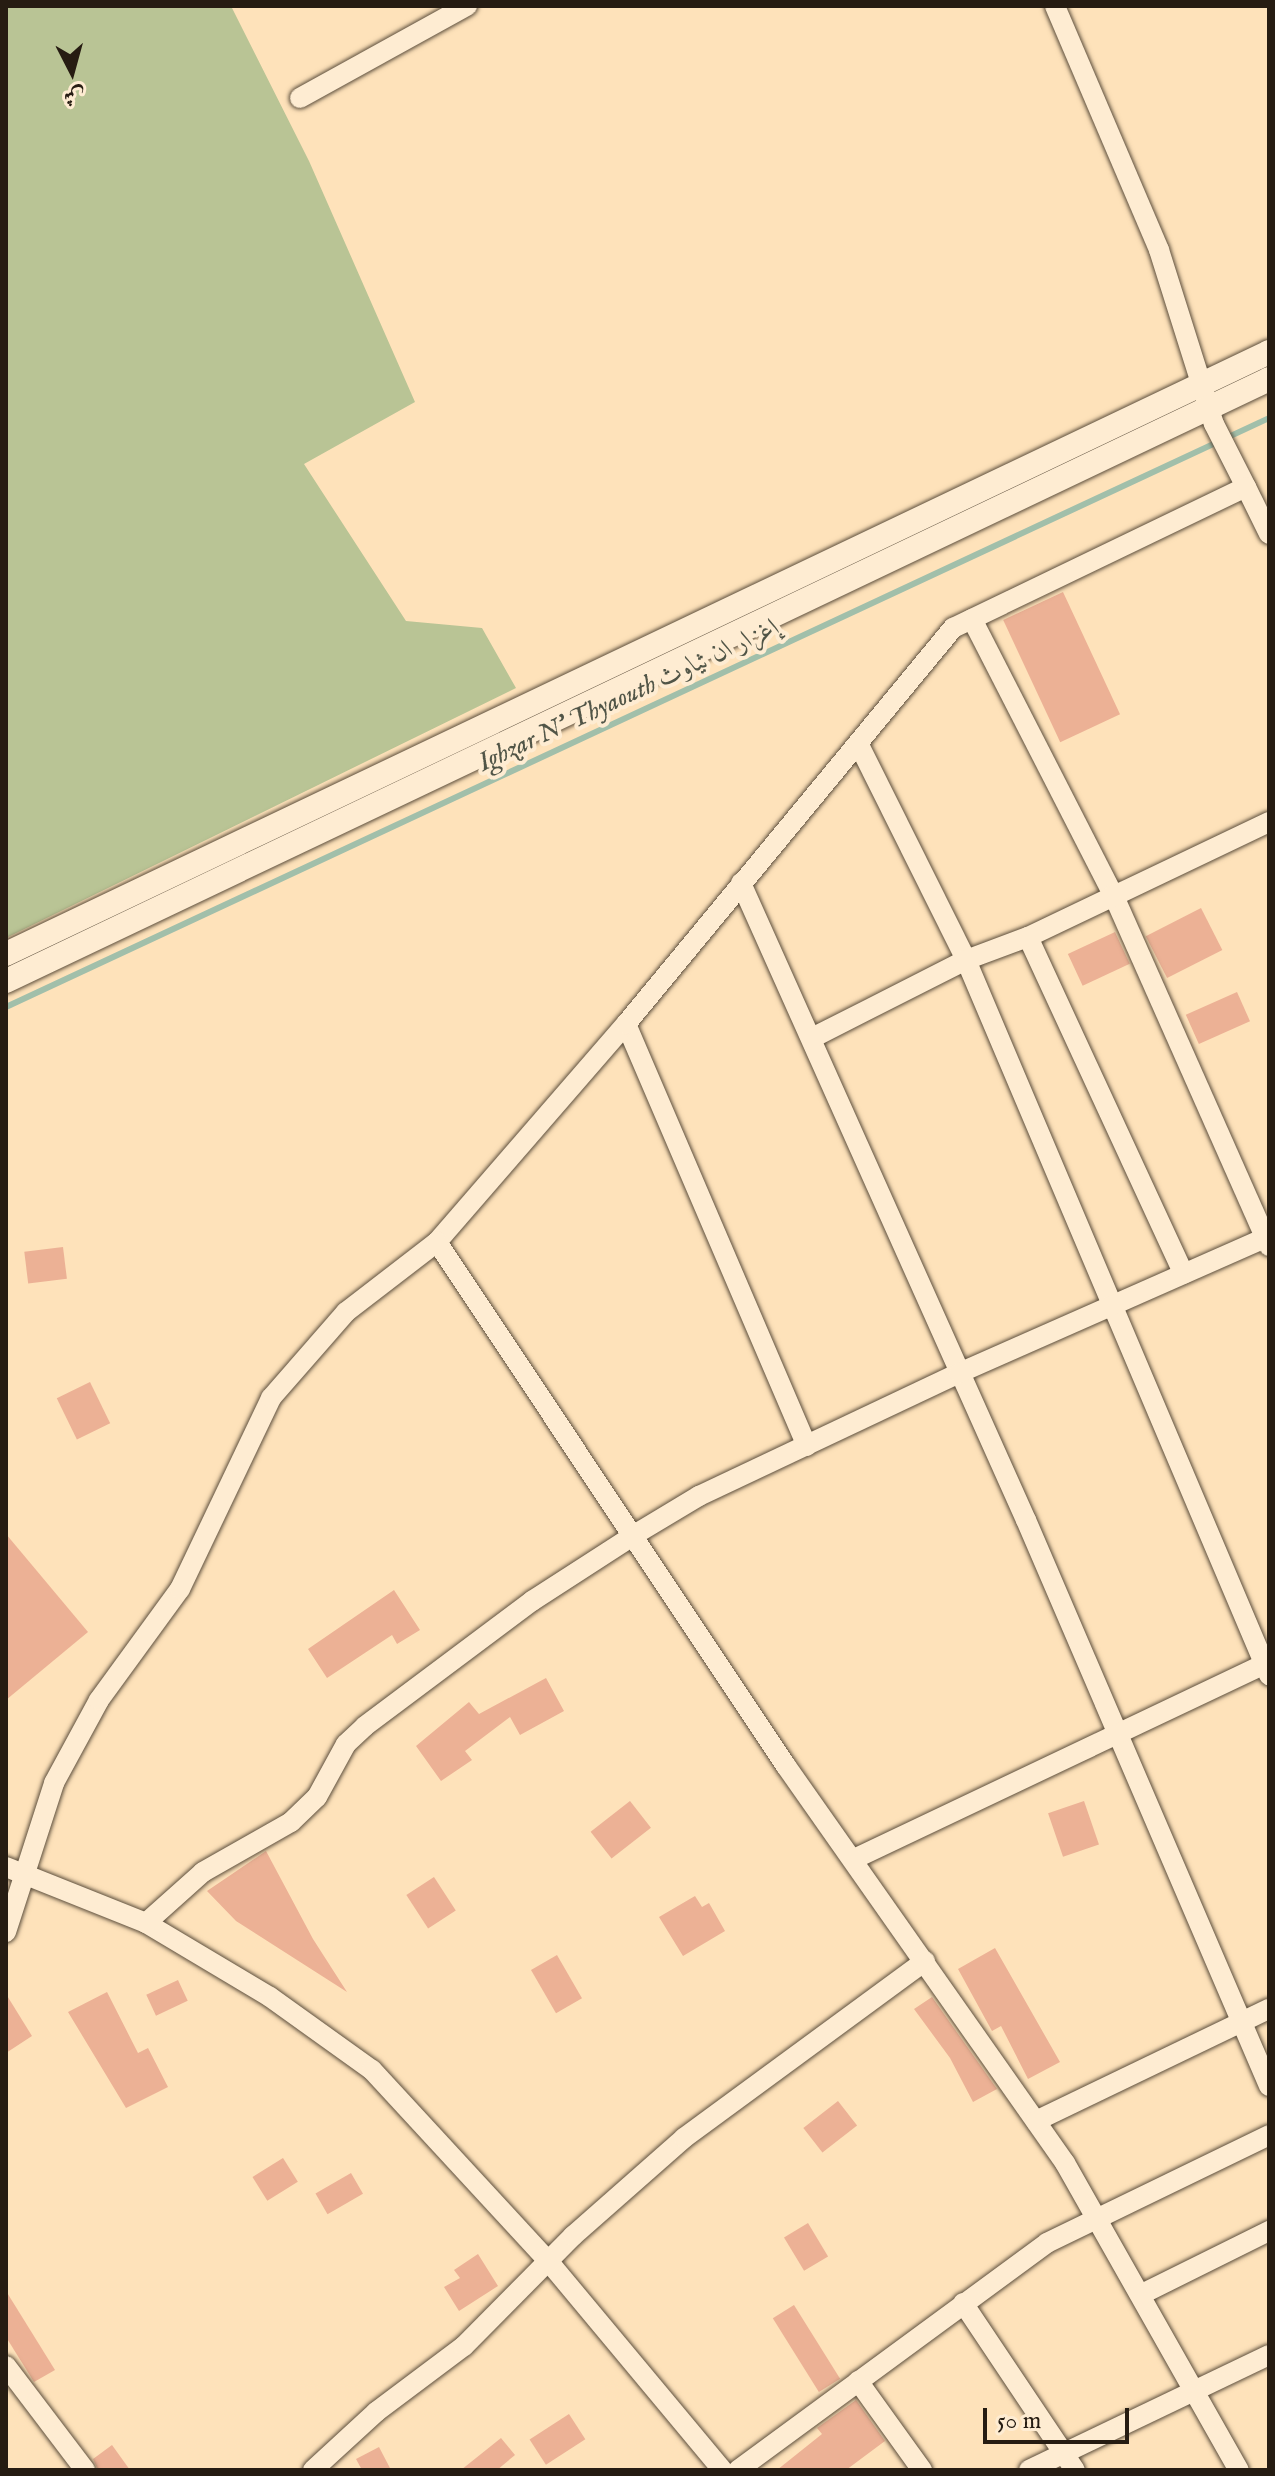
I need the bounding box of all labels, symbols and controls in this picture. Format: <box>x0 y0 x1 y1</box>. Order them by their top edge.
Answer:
north arrow <box>32 32 112 112</box>
text: ش <box>62 81 87 111</box>
water label: Ighzar N' Thyaouth إغزار ان ثياوث <box>473 611 785 779</box>
scale bar <box>987 2392 1133 2442</box>
text: 50 m <box>997 2406 1041 2437</box>

